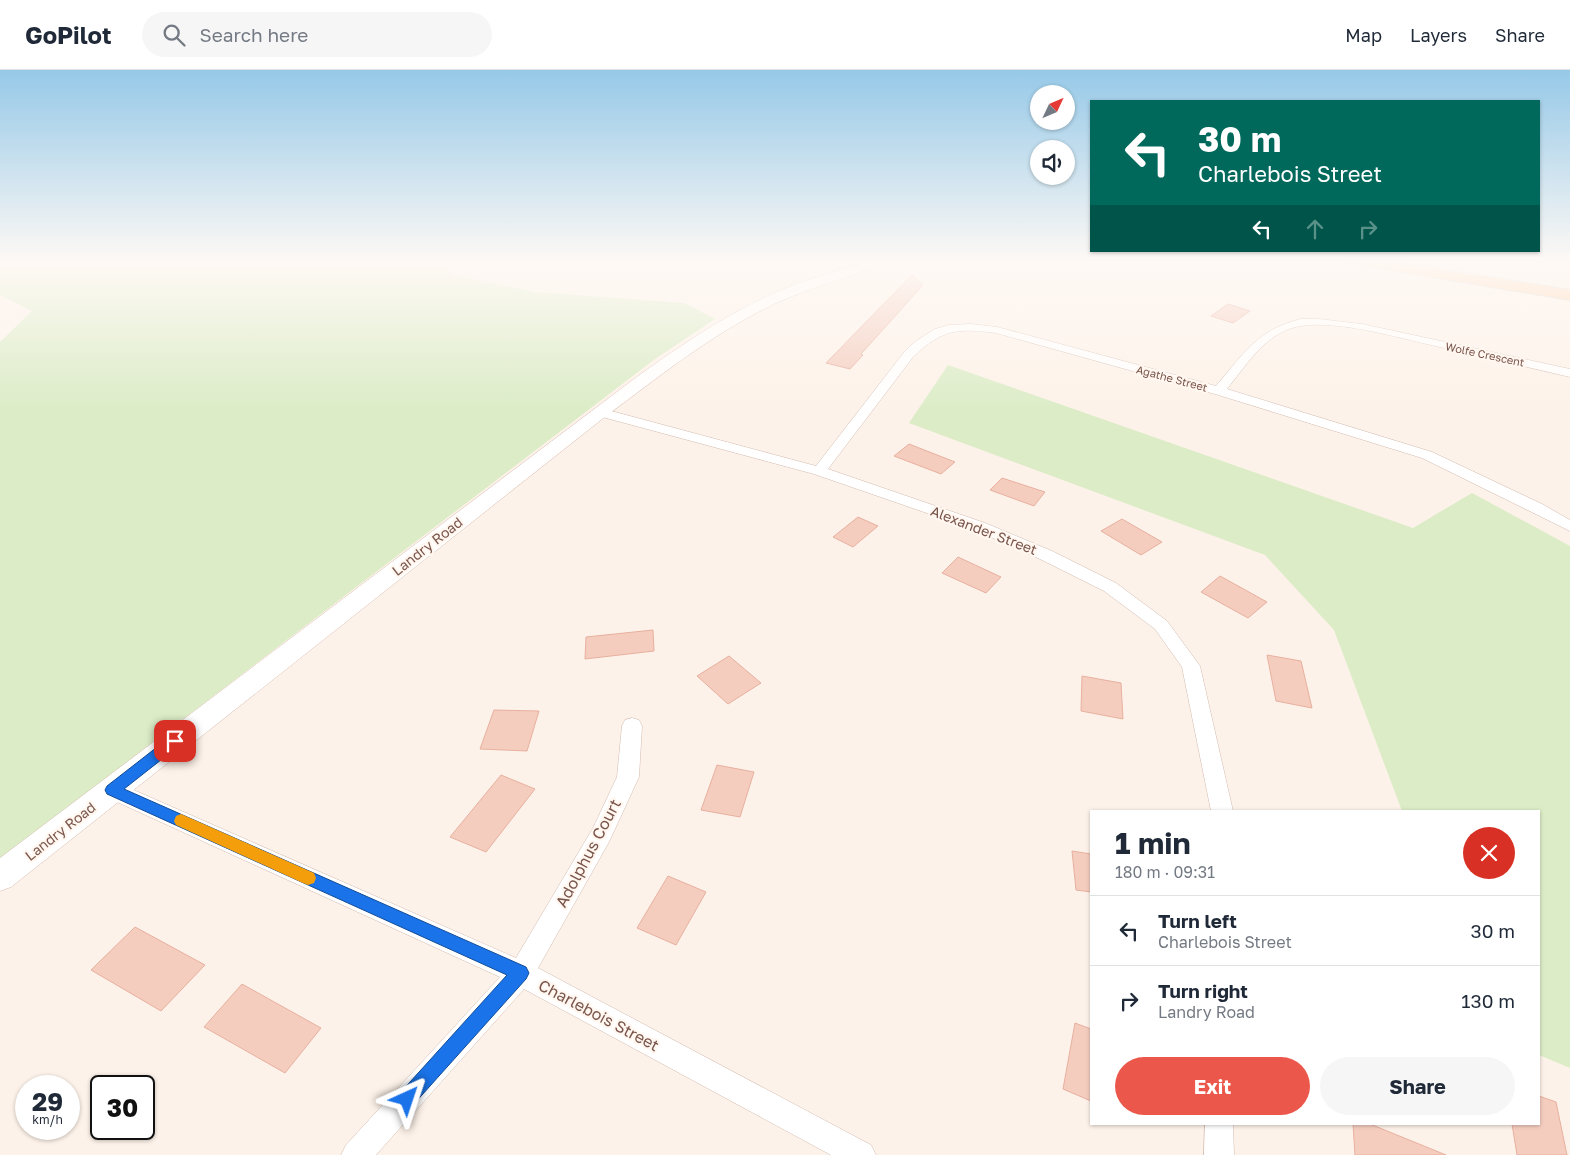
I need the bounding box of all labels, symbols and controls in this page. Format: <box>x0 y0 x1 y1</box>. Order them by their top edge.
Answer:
search box <box>142 12 492 57</box>
text: GoPilot <box>25 20 112 49</box>
icon: search <box>160 21 188 49</box>
text: Search here <box>200 23 308 46</box>
text: Map <box>1345 24 1382 46</box>
text: Layers <box>1410 24 1467 46</box>
text: Share <box>1495 24 1545 46</box>
north arrow <box>1030 85 1075 130</box>
map controls <box>1030 85 1075 185</box>
text: 30 m <box>1198 118 1281 160</box>
icon: left <box>1115 120 1180 185</box>
button: sound <box>1030 140 1075 185</box>
text: Charlebois Street <box>1198 160 1382 187</box>
icon: left <box>1248 215 1276 243</box>
icon: ahead <box>1301 215 1329 243</box>
icon: right <box>1354 215 1382 243</box>
street label: Wolfe Crescent <box>1444 339 1526 369</box>
street label: Agathe Street <box>1135 362 1209 394</box>
street label: Alexander Street <box>928 502 1040 558</box>
street label: Landry Road <box>388 513 466 579</box>
pin <box>154 720 196 762</box>
icon: arrive <box>161 727 189 755</box>
street label: Adolphus Court <box>551 795 625 911</box>
street label: Landry Road <box>21 798 99 864</box>
text: 1 min <box>1115 825 1191 861</box>
button: close <box>1463 827 1515 879</box>
text: 180 m · 09:31 <box>1115 862 1215 882</box>
text: Turn left <box>1158 909 1237 932</box>
icon: left <box>1115 917 1143 945</box>
text: 30 m <box>1471 919 1515 942</box>
text: Charlebois Street <box>1158 932 1292 952</box>
street label: Charlebois Street <box>535 975 663 1055</box>
text: Turn right <box>1158 979 1248 1002</box>
icon: right <box>1115 987 1143 1015</box>
text: 130 m <box>1461 989 1515 1012</box>
text: Landry Road <box>1158 1002 1255 1022</box>
button: Exit <box>1115 1057 1310 1115</box>
button: Share <box>1320 1057 1515 1115</box>
position arrow <box>380 1072 432 1124</box>
speed limit sign: 30 <box>90 1075 155 1140</box>
text: 29 <box>32 1086 63 1117</box>
text: km/h <box>32 1112 63 1127</box>

